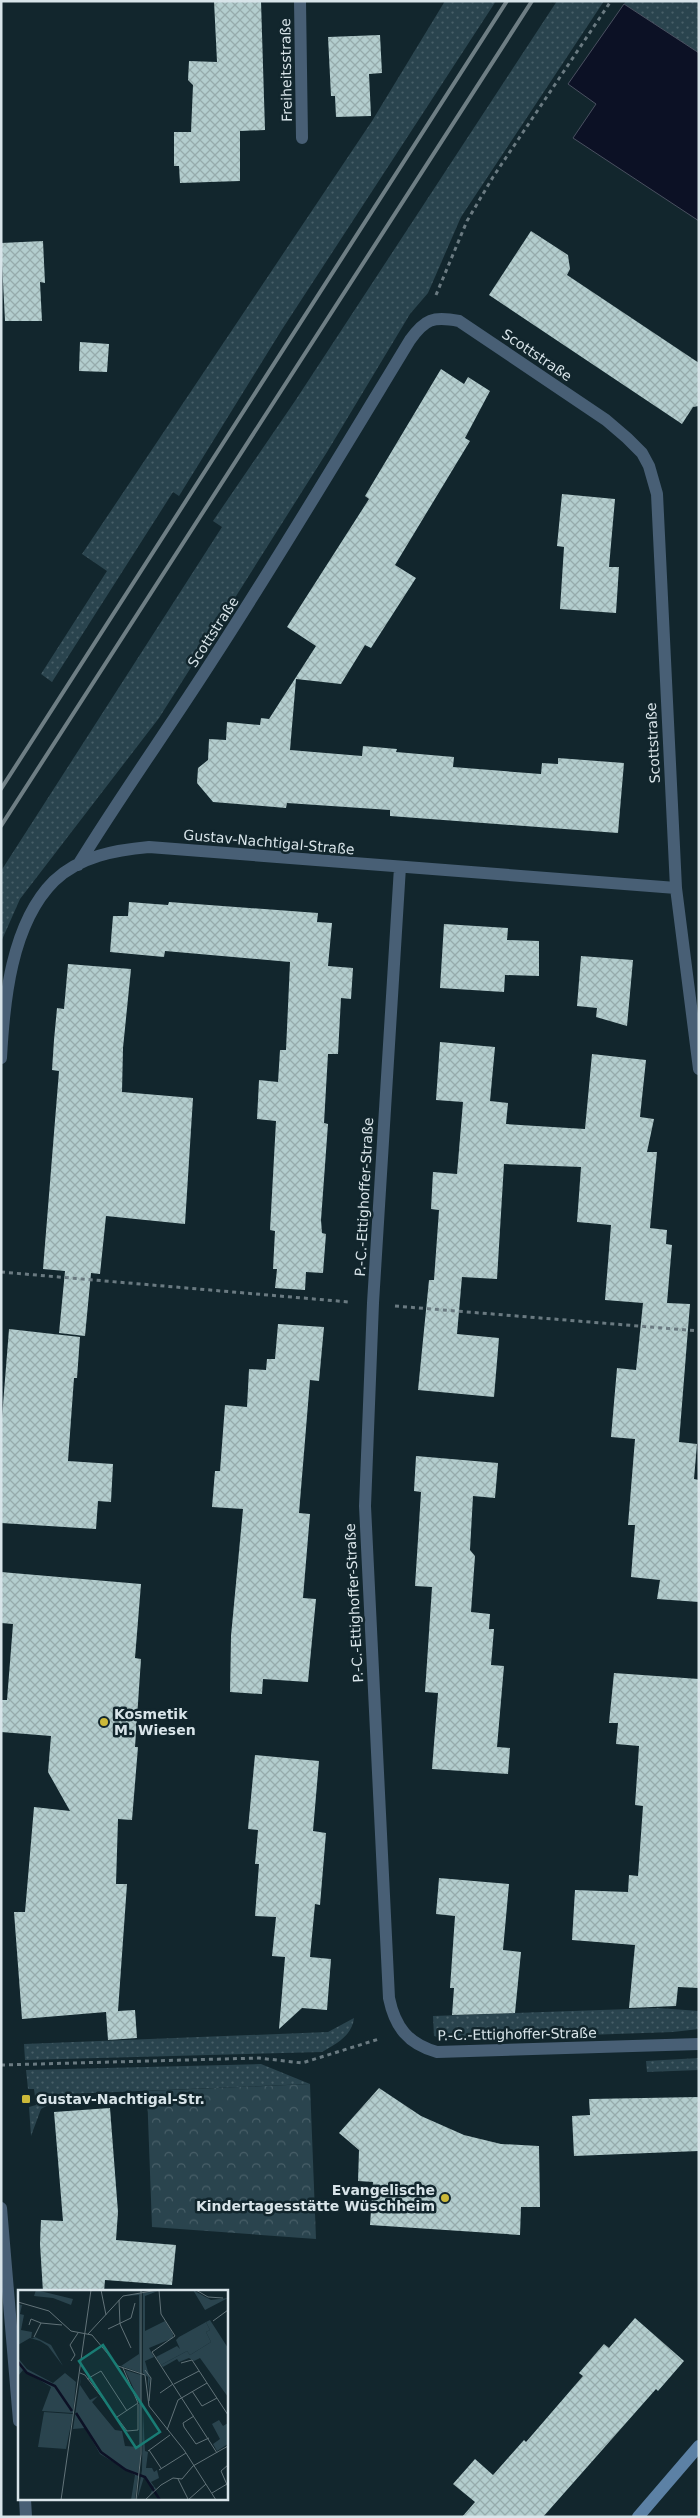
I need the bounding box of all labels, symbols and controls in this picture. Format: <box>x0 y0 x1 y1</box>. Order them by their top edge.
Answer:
street label: Freiheitsstraße <box>277 18 295 122</box>
street label: Scottstraße <box>499 326 575 384</box>
street label: Scottstraße <box>184 594 242 670</box>
street label: Scottstraße <box>643 702 663 784</box>
street label: Gustav-Nachtigal-Straße <box>183 827 355 857</box>
street label: P.-C.-Ettighoffer-Straße <box>352 1117 376 1277</box>
street label: P.-C.-Ettighoffer-Straße <box>342 1523 366 1683</box>
place label: Kosmetik M. Wiesen <box>114 1706 196 1738</box>
marker: Kosmetik M. Wiesen <box>98 1716 110 1728</box>
street label: P.-C.-Ettighoffer-Straße <box>437 2025 597 2043</box>
place label: Gustav-Nachtigal-Str. <box>36 2091 205 2107</box>
marker: Gustav-Nachtigal-Str. <box>20 2093 32 2105</box>
place label: Evangelische Kindertagesstätte Wüschheim <box>196 2182 435 2214</box>
marker: Evangelische Kindertagesstätte Wüschheim <box>439 2192 451 2204</box>
inset map <box>18 2290 228 2500</box>

